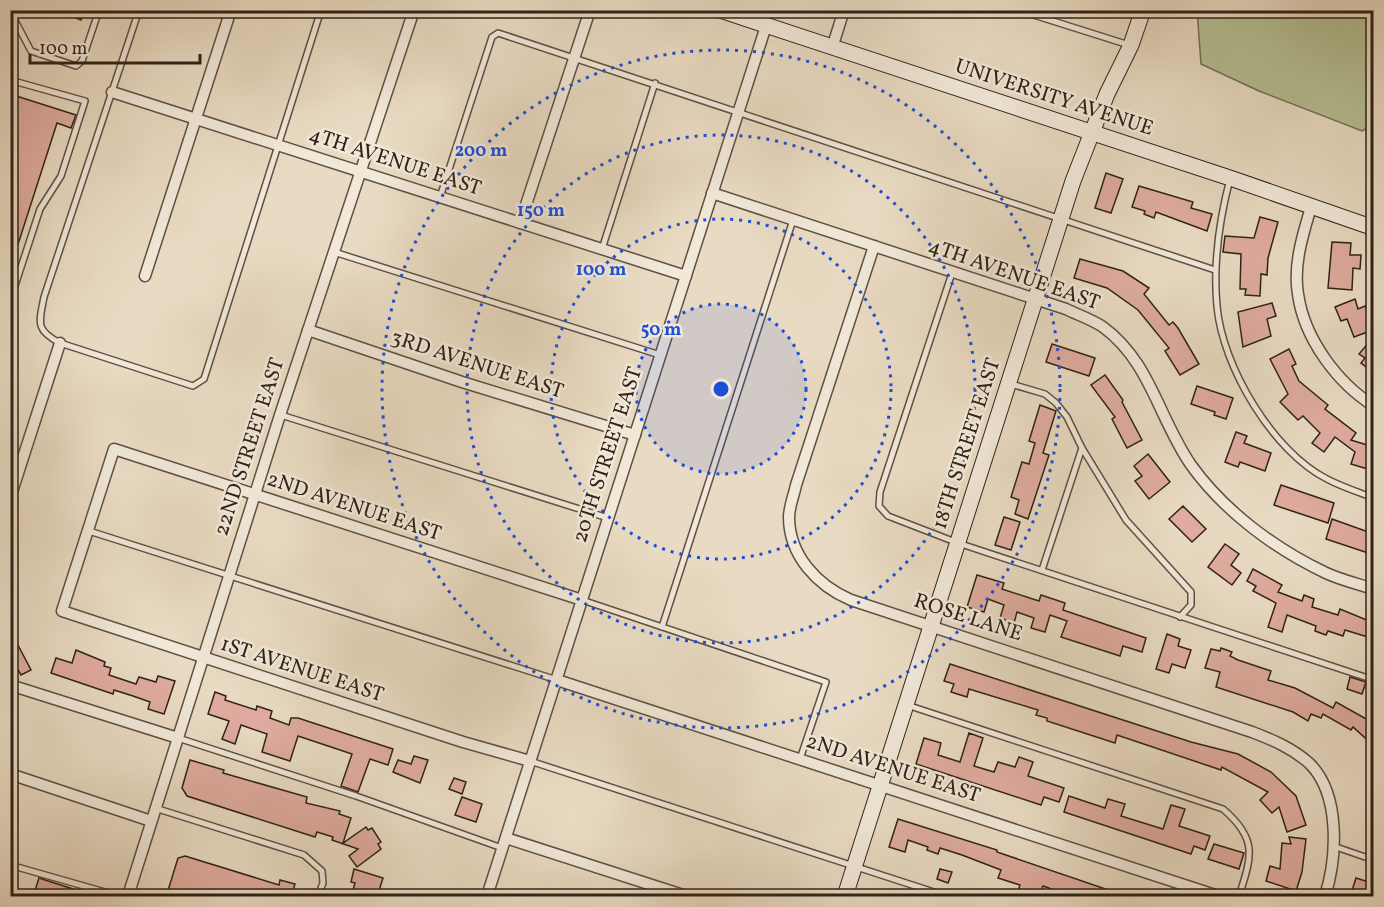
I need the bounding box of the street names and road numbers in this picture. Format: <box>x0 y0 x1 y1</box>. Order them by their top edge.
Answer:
street label: UNIVERSITY AVENUE <box>951 52 1157 144</box>
street label: 4TH AVENUE EAST <box>305 120 485 204</box>
street label: 4TH AVENUE EAST <box>924 232 1104 318</box>
street label: 3RD AVENUE EAST <box>387 323 567 407</box>
street label: 22ND STREET EAST <box>208 354 292 540</box>
street label: 18TH STREET EAST <box>926 355 1008 533</box>
street label: 20TH STREET EAST <box>566 363 650 547</box>
street label: 2ND AVENUE EAST <box>263 465 445 549</box>
street label: ROSE LANE <box>910 587 1026 649</box>
street label: 1ST AVENUE EAST <box>217 630 387 710</box>
street label: 2ND AVENUE EAST <box>802 727 984 811</box>

